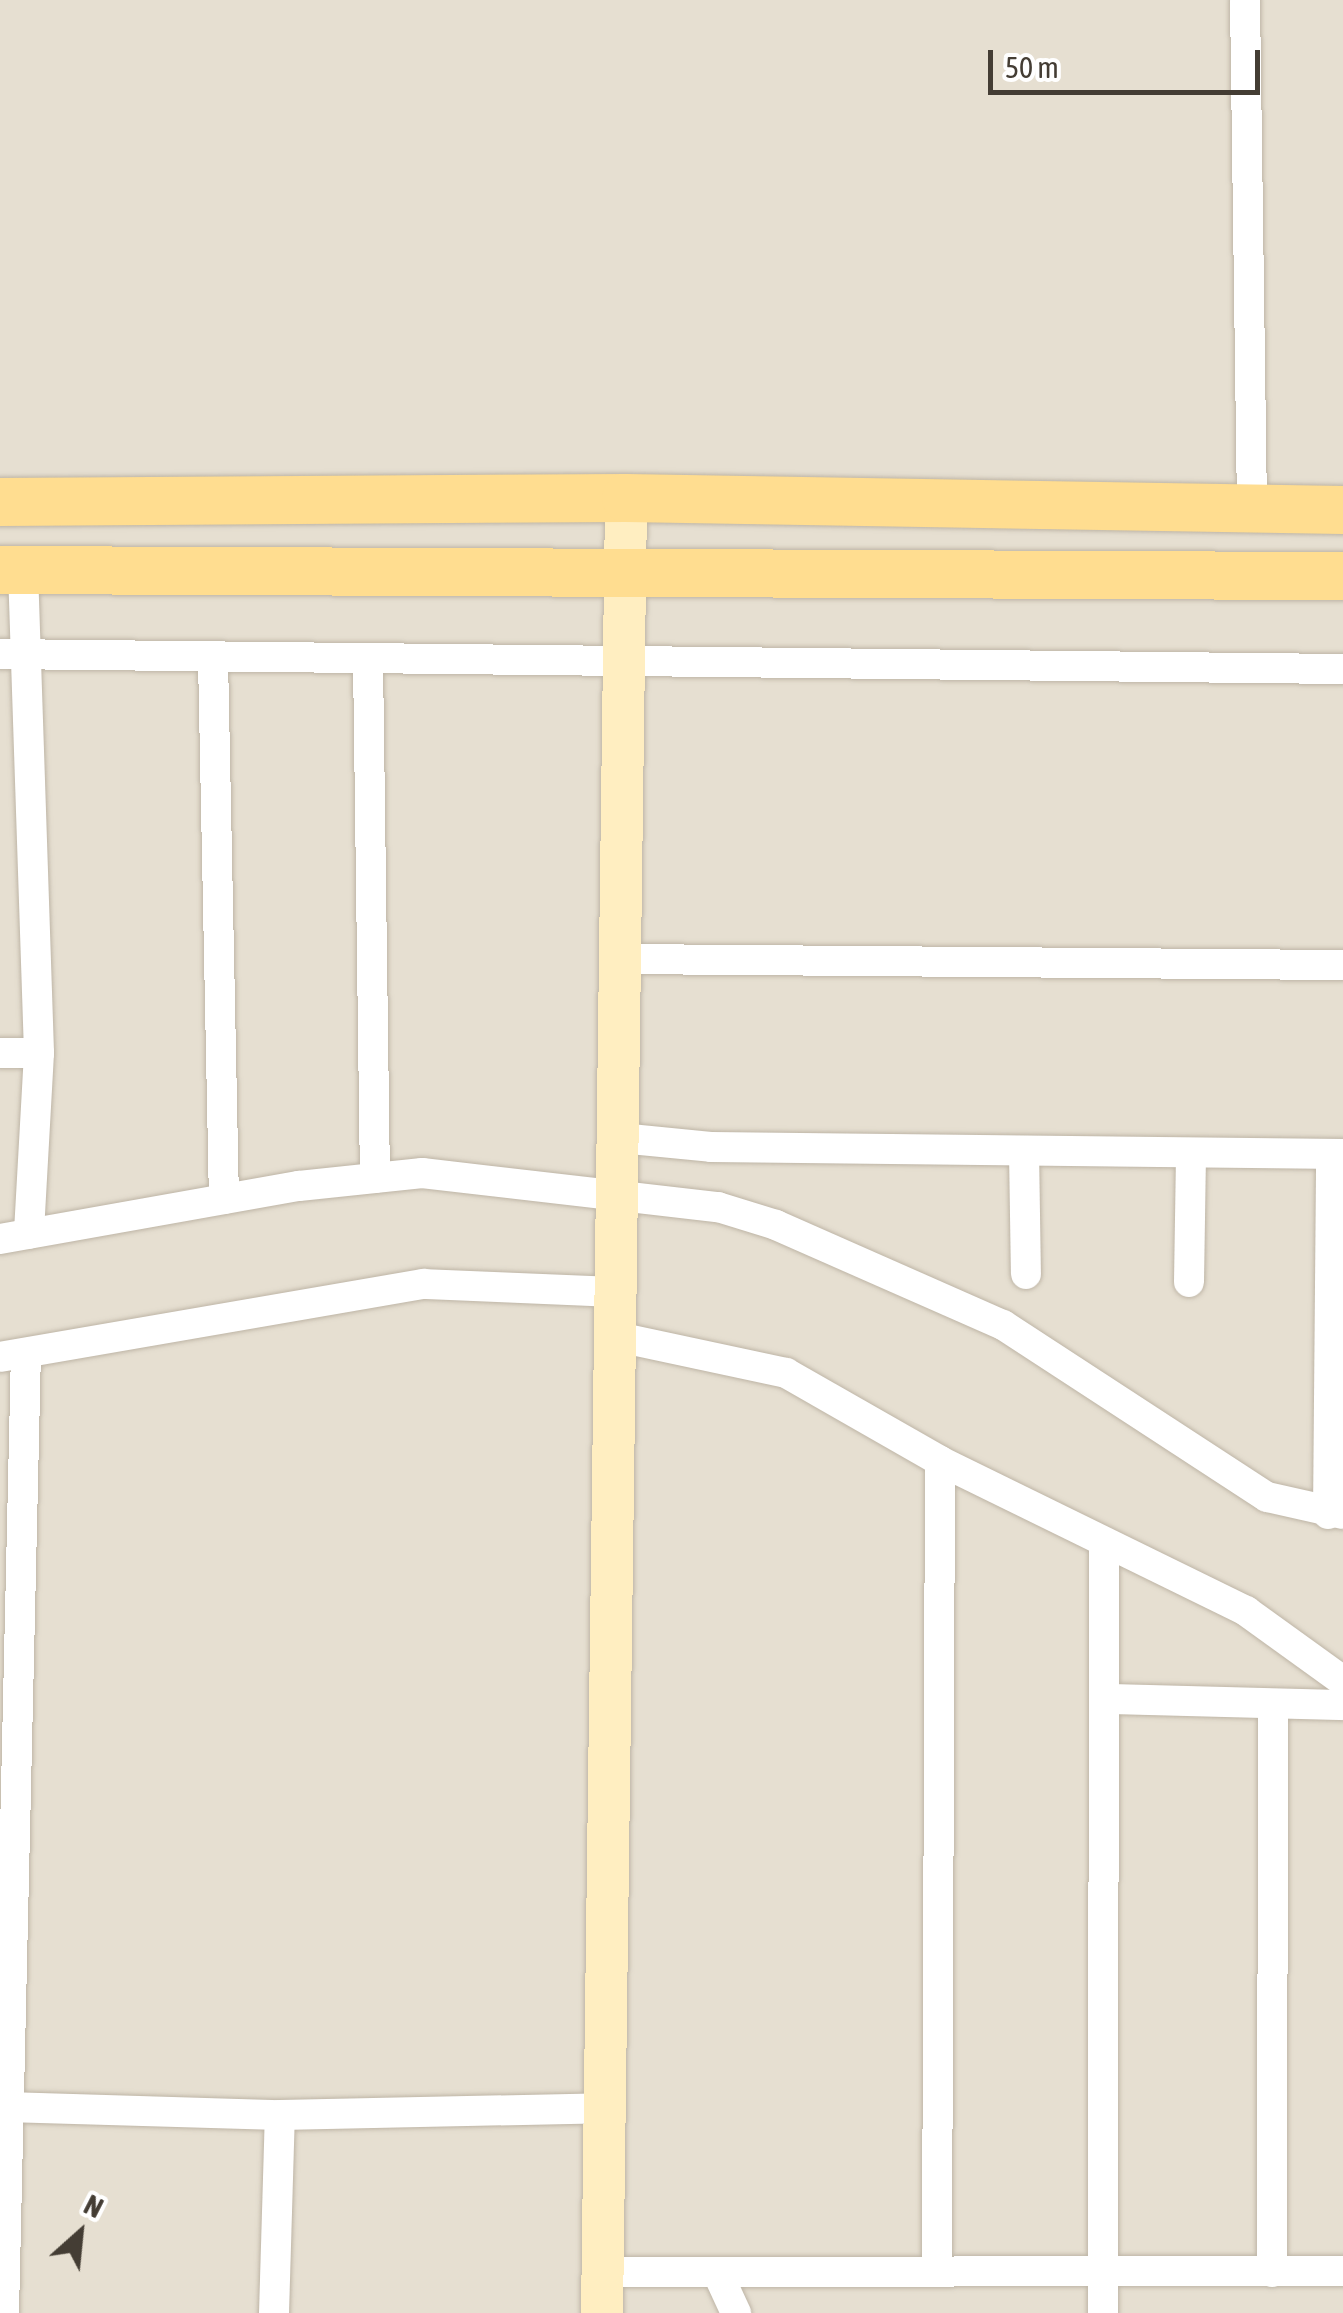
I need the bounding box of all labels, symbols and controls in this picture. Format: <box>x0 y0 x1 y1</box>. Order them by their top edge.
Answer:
scale bar <box>993 30 1266 92</box>
text: 50 m <box>1005 50 1059 84</box>
north arrow <box>30 2183 130 2283</box>
text: N <box>79 2188 108 2224</box>

